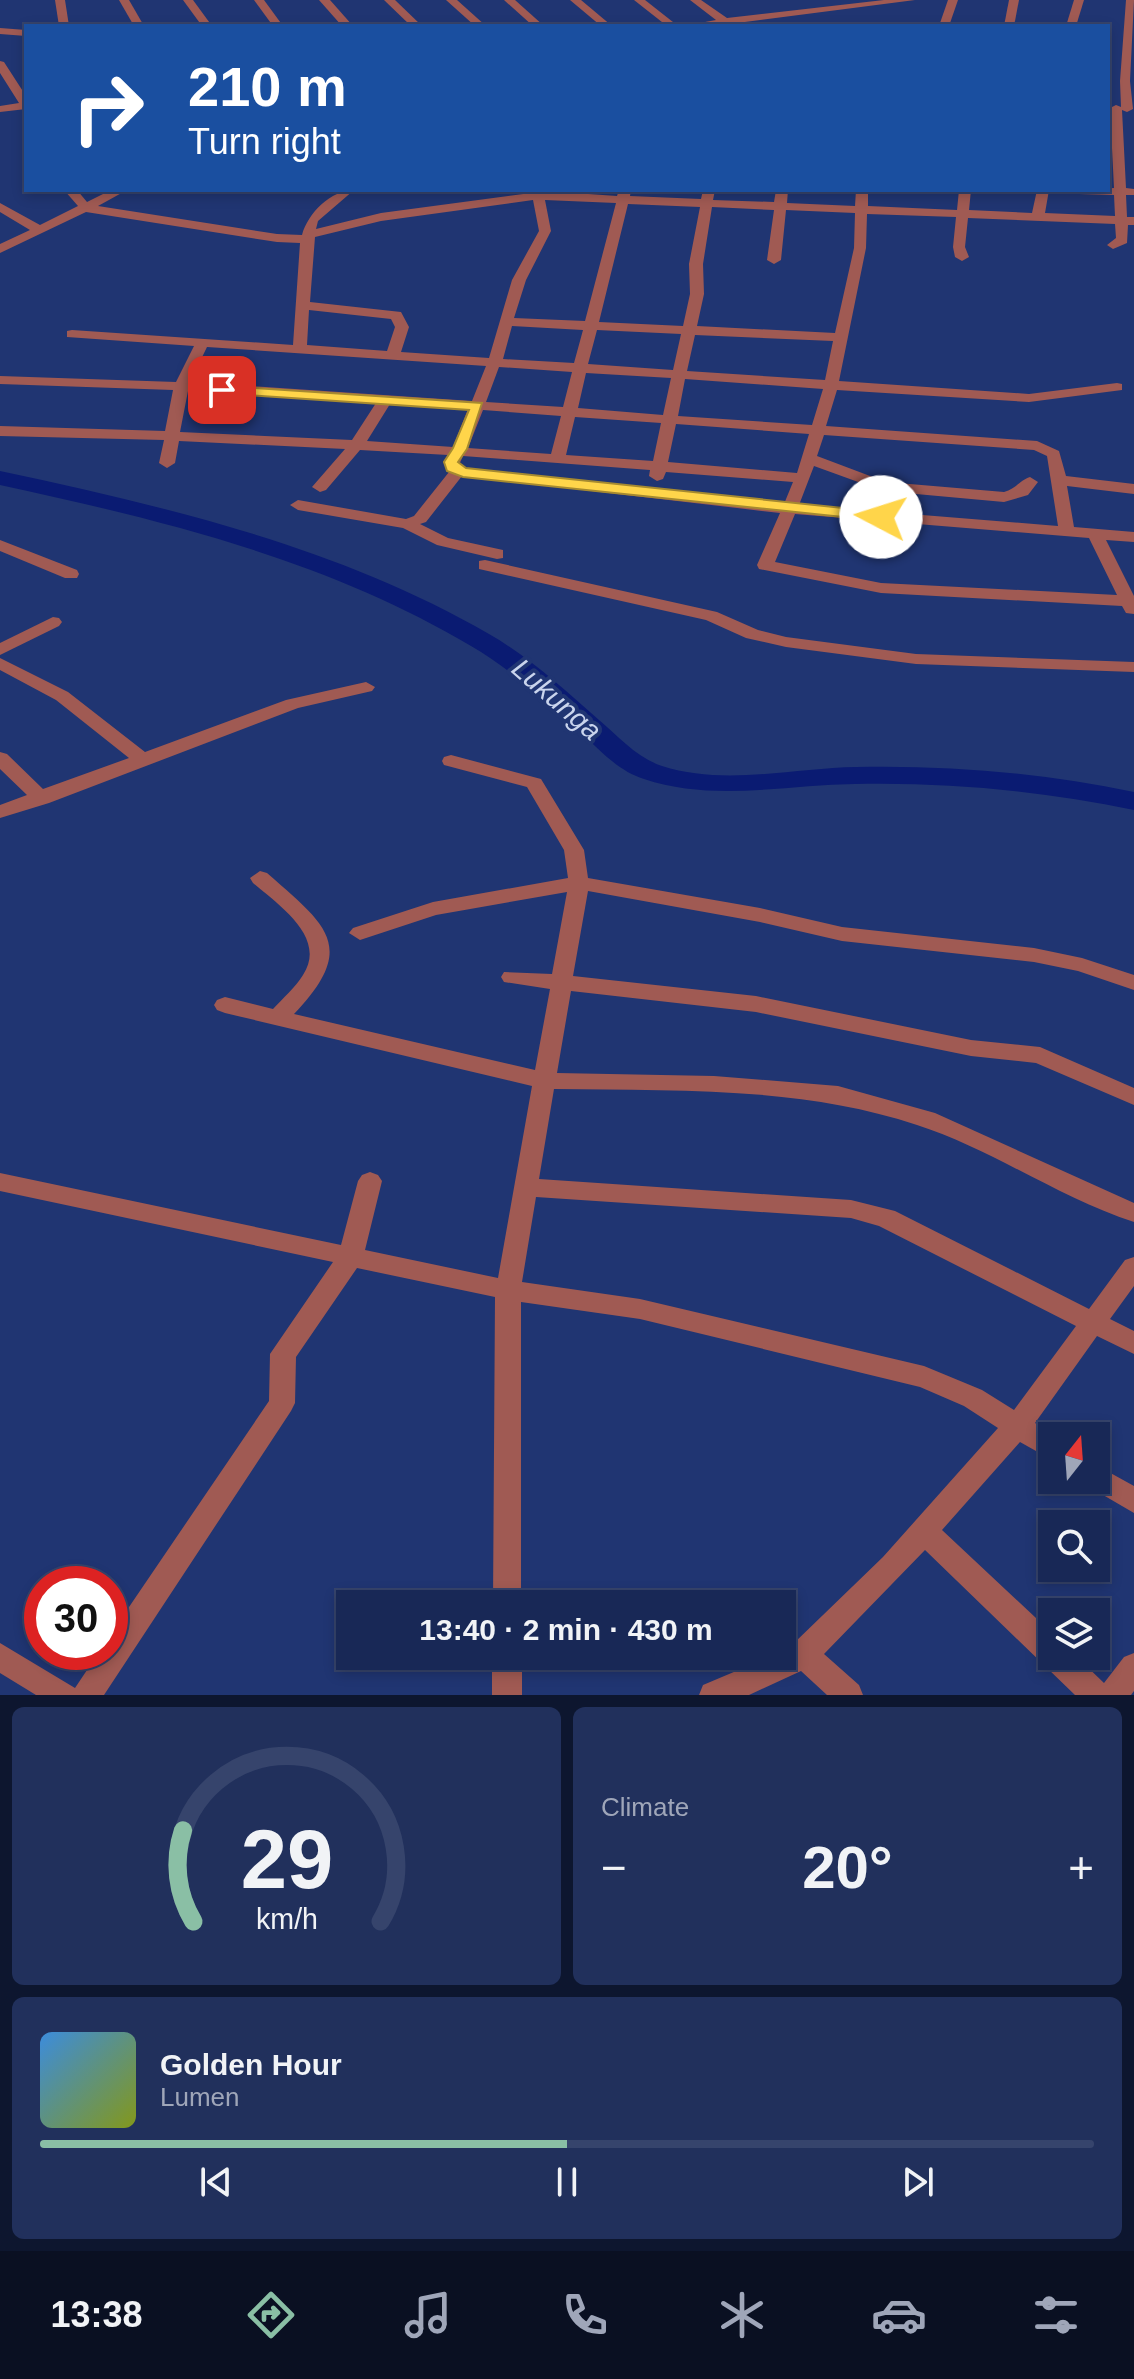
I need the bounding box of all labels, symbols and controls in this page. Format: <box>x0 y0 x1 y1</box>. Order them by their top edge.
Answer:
text: 210 m <box>188 55 347 118</box>
icon: right <box>56 56 160 160</box>
text: Turn right <box>188 121 341 162</box>
pin <box>188 356 256 424</box>
icon: arrive <box>200 368 244 412</box>
position arrow <box>839 475 923 559</box>
water label: Lukunga <box>506 652 607 746</box>
north arrow <box>1038 1422 1110 1494</box>
map controls <box>1038 1422 1110 1670</box>
button: search <box>1038 1510 1110 1582</box>
speed limit sign: 30 <box>24 1566 128 1670</box>
button: layers <box>1038 1598 1110 1670</box>
text: 13:40 · 2 min · 430 m <box>419 1613 713 1646</box>
text: Climate <box>601 1792 689 1822</box>
text: 29 <box>240 1813 333 1906</box>
text: 20° <box>802 1834 893 1901</box>
text: − <box>601 1843 627 1892</box>
text: + <box>1068 1843 1094 1892</box>
text: km/h <box>256 1903 317 1935</box>
text: Golden Hour <box>160 2048 342 2081</box>
text: Lumen <box>160 2082 240 2112</box>
icon: previous <box>194 2160 238 2204</box>
icon: pause <box>545 2160 589 2204</box>
icon: next <box>896 2160 940 2204</box>
icon: directions <box>243 2287 299 2343</box>
icon: music <box>400 2287 456 2343</box>
icon: phone <box>557 2287 613 2343</box>
icon: climate <box>714 2287 770 2343</box>
icon: car <box>871 2287 927 2343</box>
icon: filters <box>1028 2287 1084 2343</box>
text: 13:38 <box>50 2294 143 2335</box>

